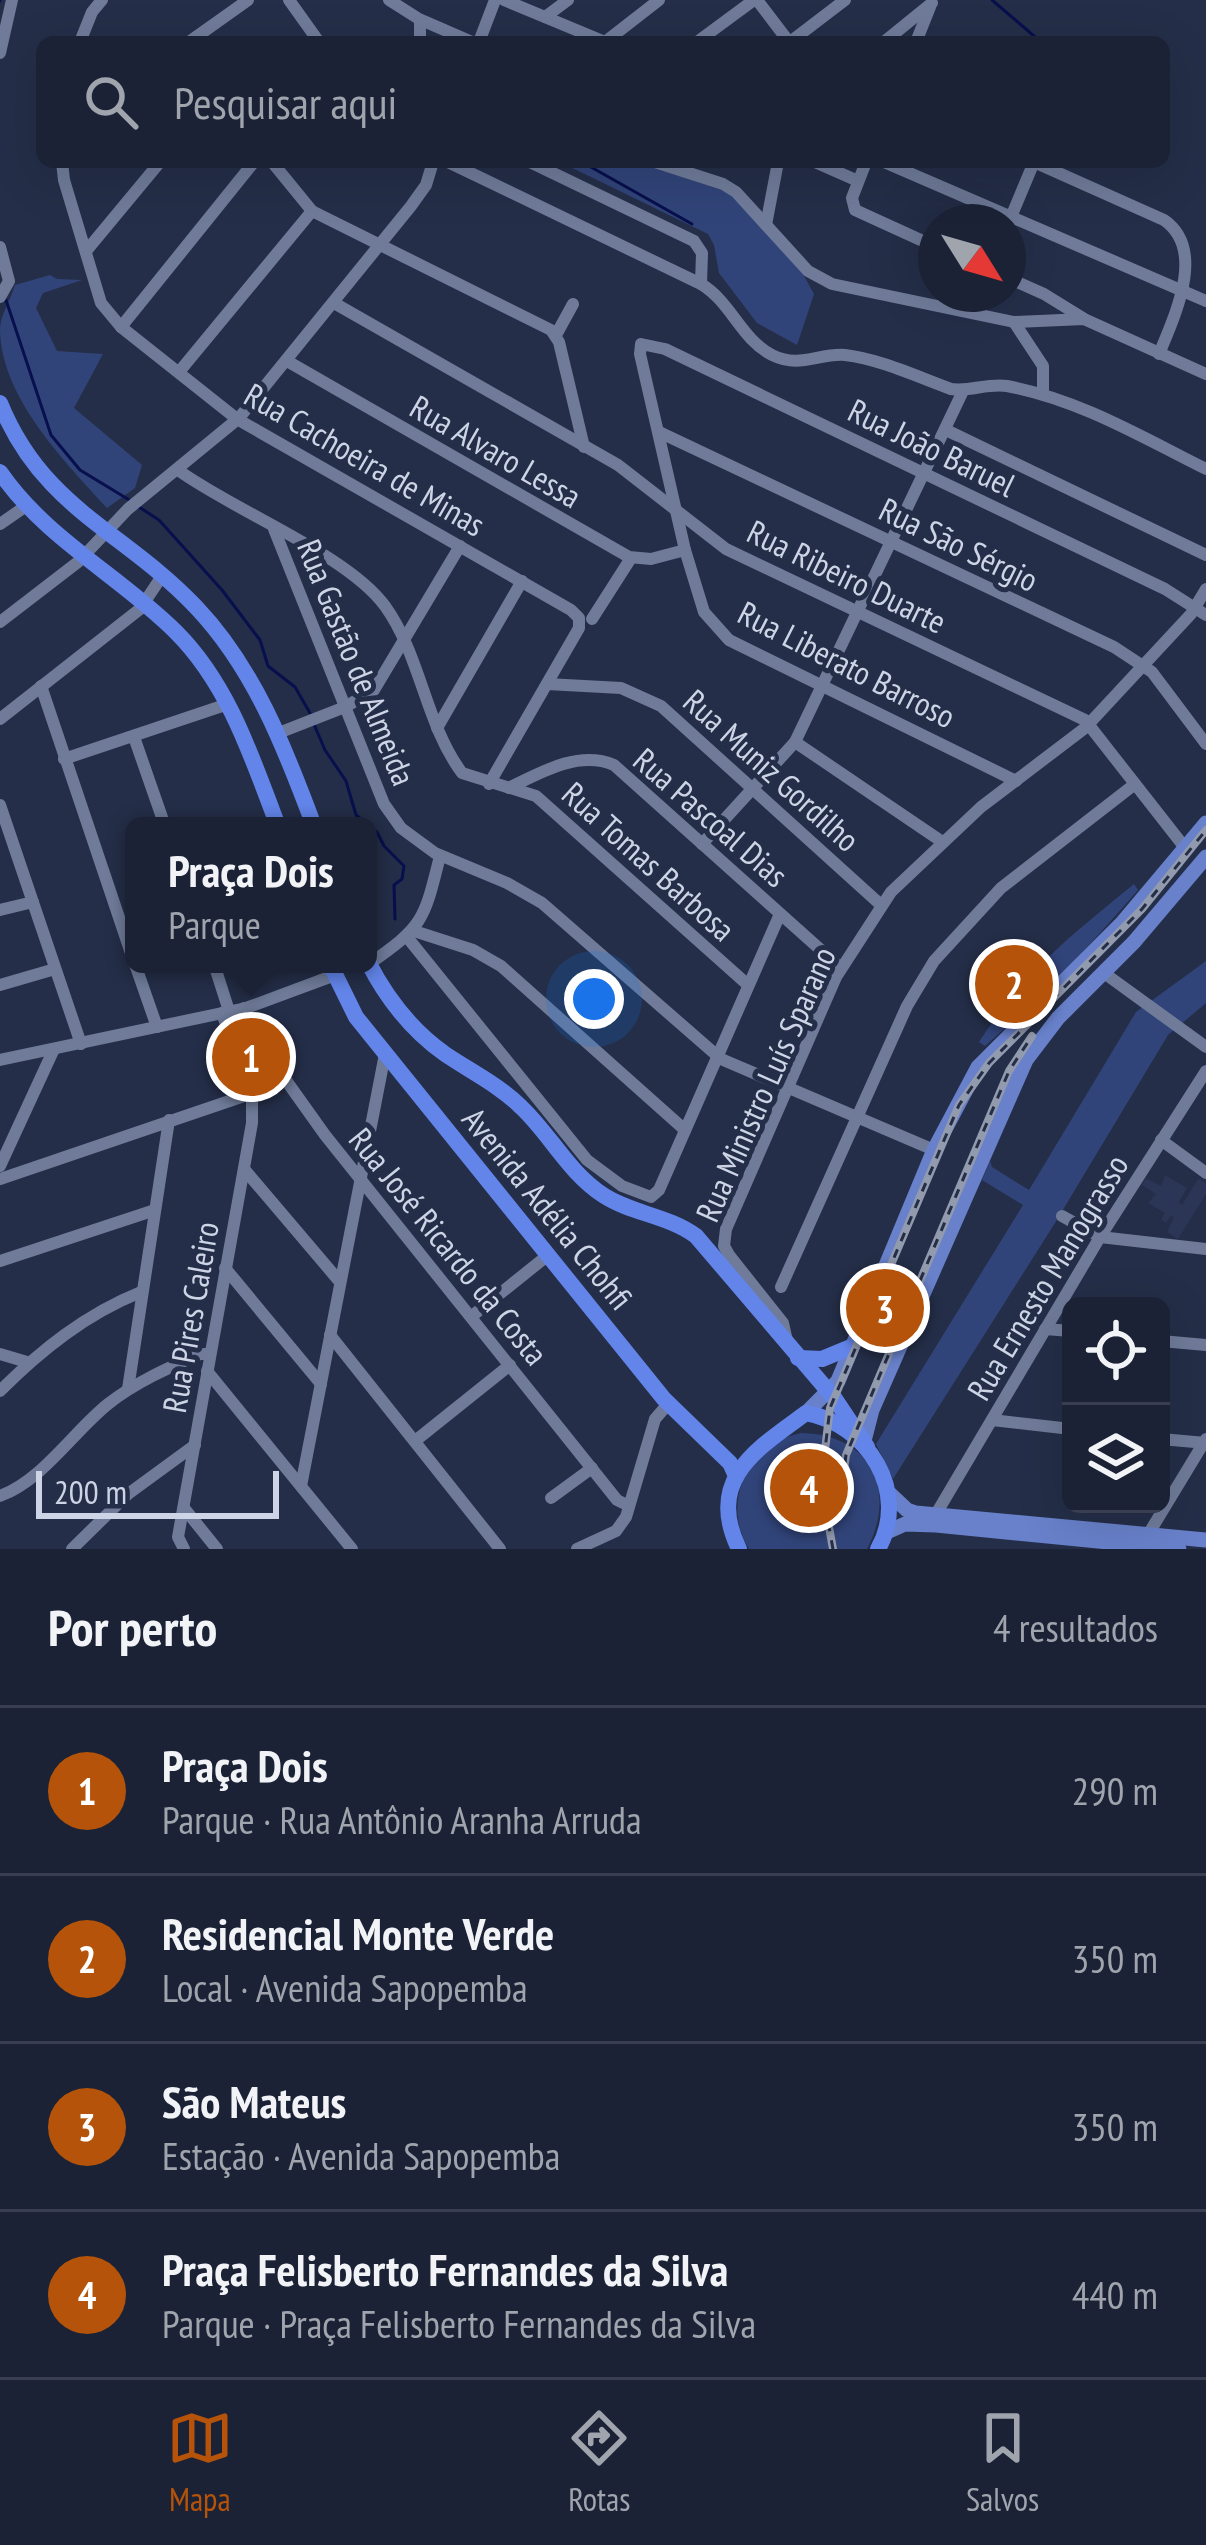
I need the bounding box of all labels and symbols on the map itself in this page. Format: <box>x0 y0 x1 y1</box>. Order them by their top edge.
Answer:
north arrow <box>918 204 1026 312</box>
street label: Rua Cachoeira de Minas <box>237 373 493 545</box>
street label: Rua Alvaro Lessa <box>403 385 589 517</box>
street label: Rua João Baruel <box>841 388 1023 506</box>
street label: Rua São Sérgio <box>873 487 1045 601</box>
street label: Rua Ribeiro Duarte <box>741 509 953 643</box>
street label: Rua Gastão de Almeida <box>288 533 426 791</box>
street label: Rua Liberato Barroso <box>731 591 963 737</box>
street label: Rua Muniz Gordilho <box>675 679 869 861</box>
street label: Rua Pascoal Dias <box>625 738 797 896</box>
street label: Rua Tomas Barbosa <box>553 772 745 950</box>
pin: 2 <box>975 939 1053 1029</box>
street label: Rua Ministro Luís Sparano <box>685 940 845 1228</box>
your location <box>564 969 624 1029</box>
pin: 1 <box>212 1012 290 1102</box>
street label: Avenida Adélia Chohfi <box>453 1098 643 1318</box>
street label: Rua José Ricardo da Costa <box>340 1119 558 1373</box>
street label: Rua Ernesto Manograsso <box>957 1146 1137 1408</box>
street label: Rua Pires Caleiro <box>152 1218 228 1416</box>
pin: 3 <box>846 1263 924 1353</box>
pin: 4 <box>770 1443 848 1533</box>
scale bar <box>36 1465 279 1518</box>

